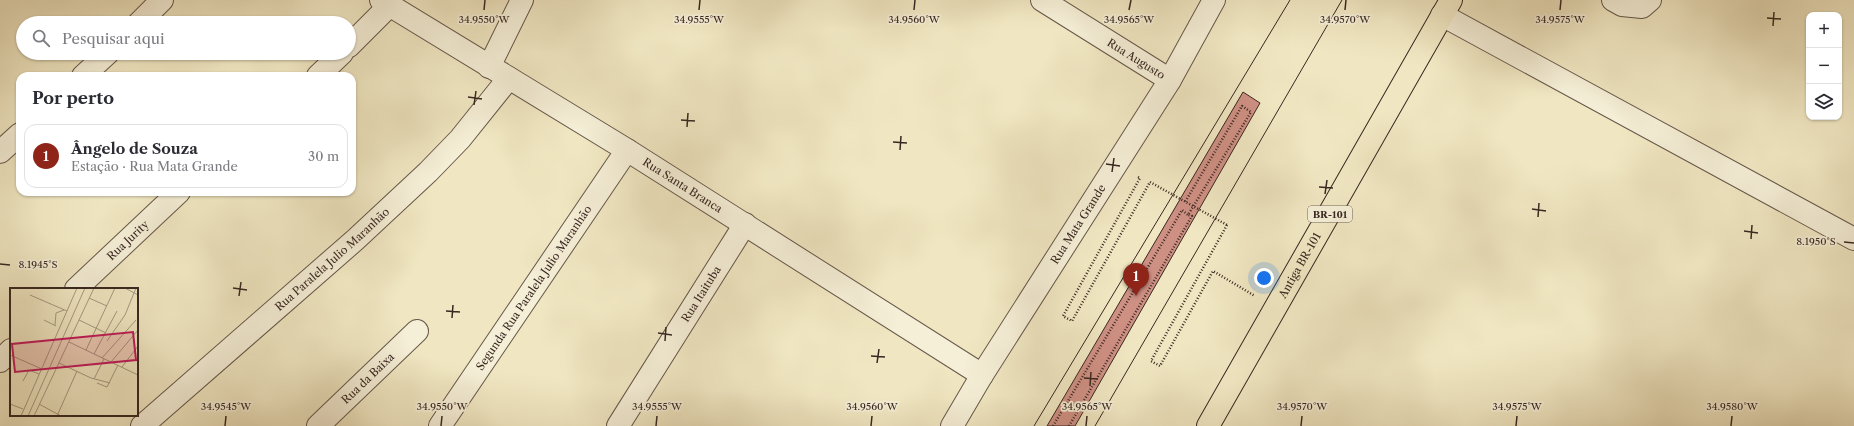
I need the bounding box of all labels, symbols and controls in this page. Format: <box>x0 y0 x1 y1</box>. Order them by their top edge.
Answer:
map controls <box>1806 12 1842 120</box>
button: + <box>1806 12 1842 48</box>
text: 34.9550°W <box>459 13 511 26</box>
text: 34.9555°W <box>674 13 725 26</box>
text: 34.9560°W <box>888 13 941 26</box>
text: 34.9565°W <box>1104 13 1155 26</box>
text: 34.9570°W <box>1320 13 1371 26</box>
text: 34.9575°W <box>1535 13 1586 26</box>
search box <box>16 16 356 60</box>
icon: search <box>30 27 52 49</box>
text: Pesquisar aqui <box>62 29 165 48</box>
street label: Rua Augusto <box>1105 35 1168 82</box>
button: − <box>1806 48 1842 84</box>
button: layers <box>1806 84 1842 120</box>
text: Por perto <box>32 88 114 108</box>
text: Ângelo de Souza <box>71 139 198 158</box>
text: 1 <box>43 148 49 164</box>
text: 30 m <box>308 148 339 164</box>
street label: Rua Santa Branca <box>640 155 725 216</box>
text: Estação · Rua Mata Grande <box>71 158 238 174</box>
street label: Rua Mata Grande <box>1048 182 1109 267</box>
street label: Segunda Rua Paralela Julio Maranhão <box>473 202 595 373</box>
street label: Rua Paralela Julio Maranhão <box>272 204 393 314</box>
road number: BR-101 <box>1308 206 1352 222</box>
street label: Rua Jurity <box>104 217 152 263</box>
street label: Antiga BR-101 <box>1275 230 1324 302</box>
text: 8.1950°S <box>1796 235 1836 248</box>
text: 8.1945°S <box>18 258 58 271</box>
street label: Rua Itaituba <box>678 263 724 325</box>
pin: 1 <box>1123 263 1149 296</box>
your location <box>1254 268 1274 288</box>
inset map <box>10 288 138 416</box>
street label: Rua da Baixa <box>338 350 397 407</box>
text: 34.9545°W <box>201 400 252 413</box>
text: 34.9550°W <box>417 400 469 413</box>
text: 34.9555°W <box>632 400 683 413</box>
text: 34.9560°W <box>846 400 899 413</box>
text: 34.9565°W <box>1062 400 1113 413</box>
text: 34.9570°W <box>1277 400 1328 413</box>
text: 34.9575°W <box>1492 400 1543 413</box>
text: 34.9580°W <box>1706 400 1759 413</box>

